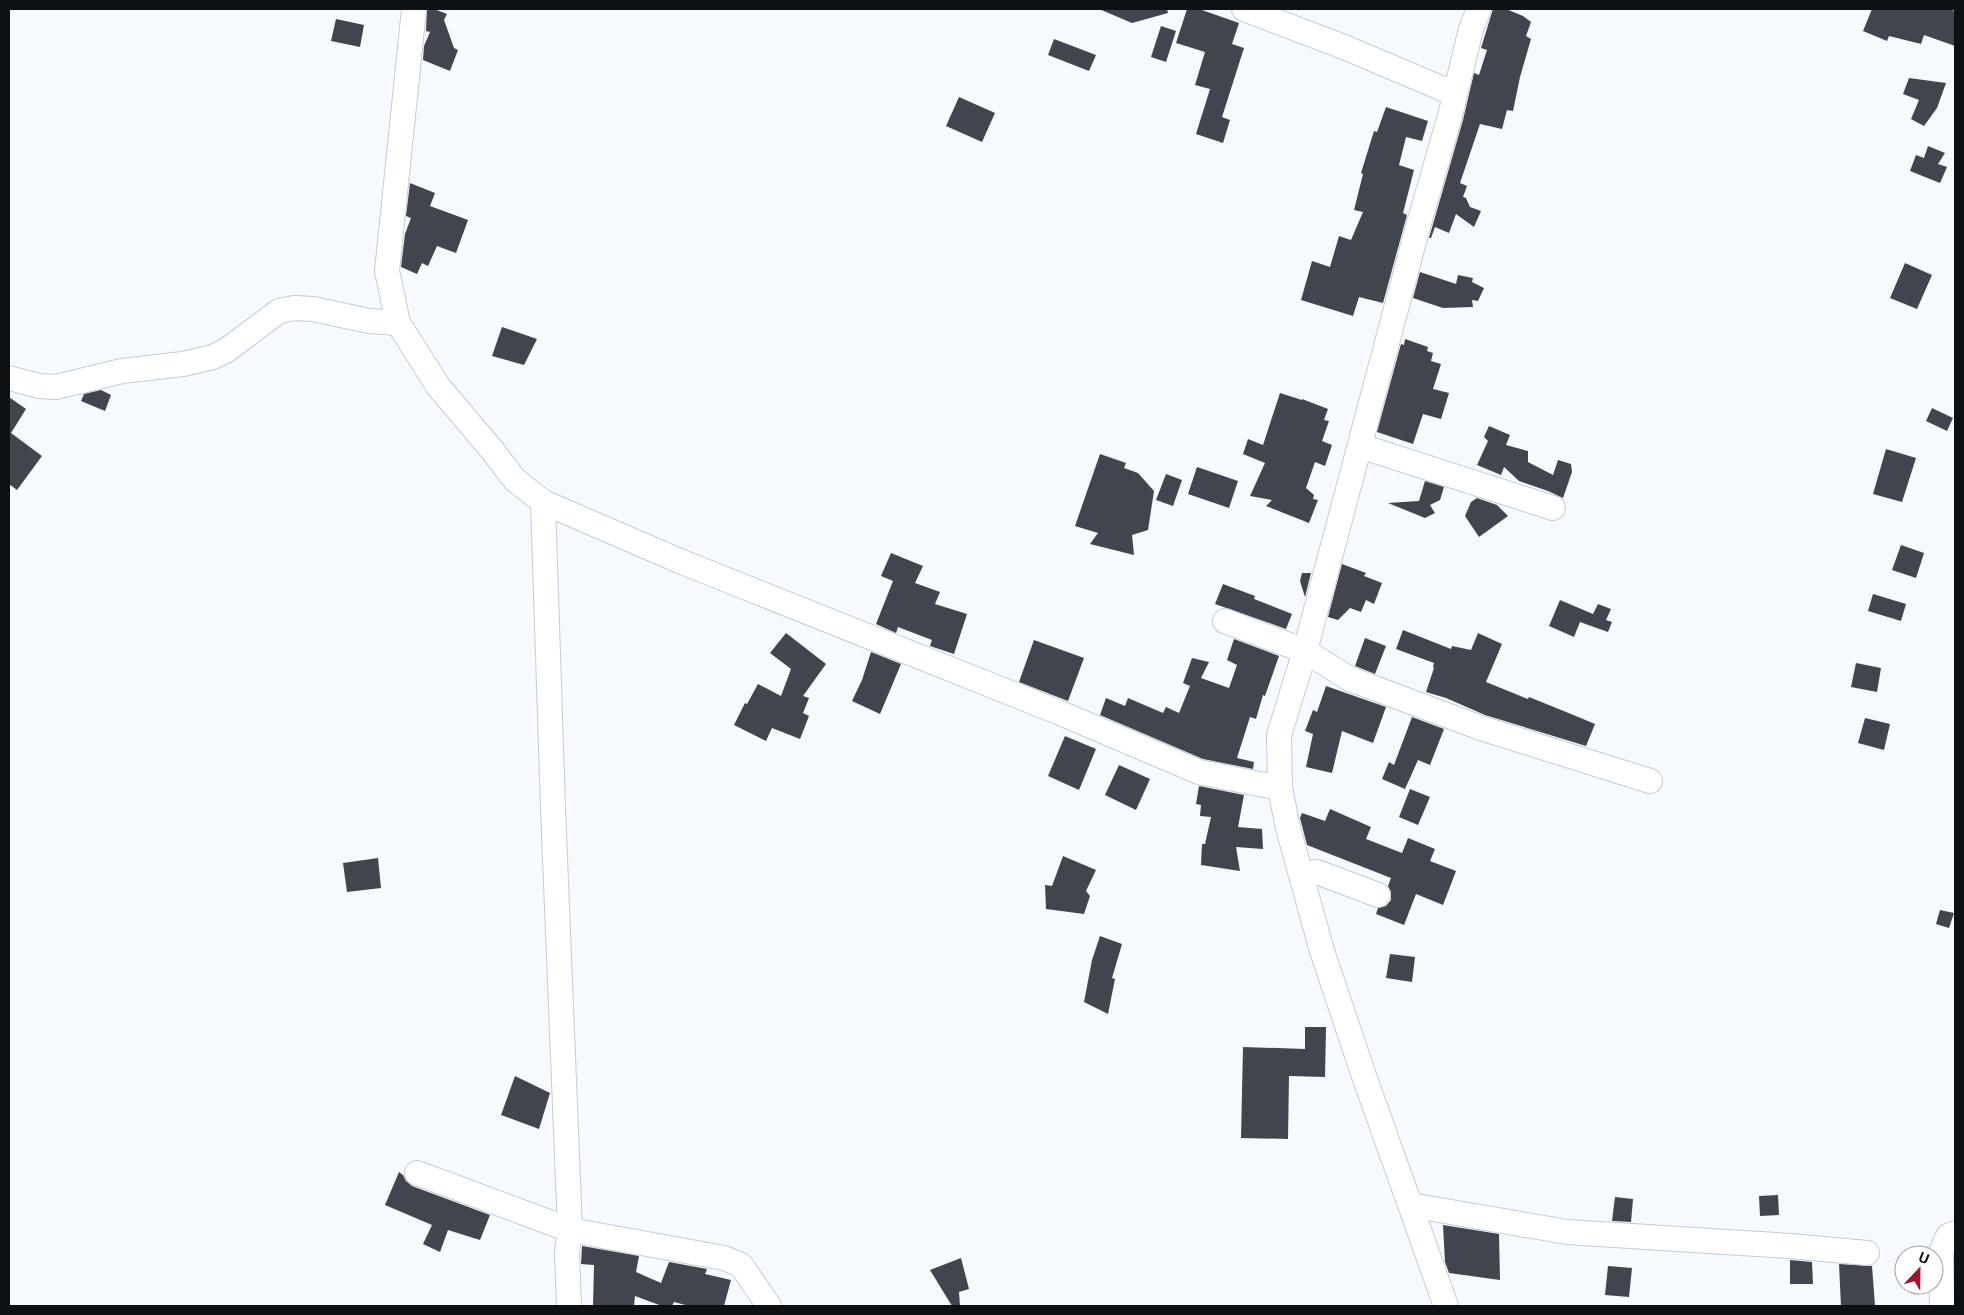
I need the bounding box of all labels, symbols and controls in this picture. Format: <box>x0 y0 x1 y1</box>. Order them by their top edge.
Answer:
north arrow <box>1894 1245 1944 1295</box>
text: U <box>1916 1249 1932 1267</box>

